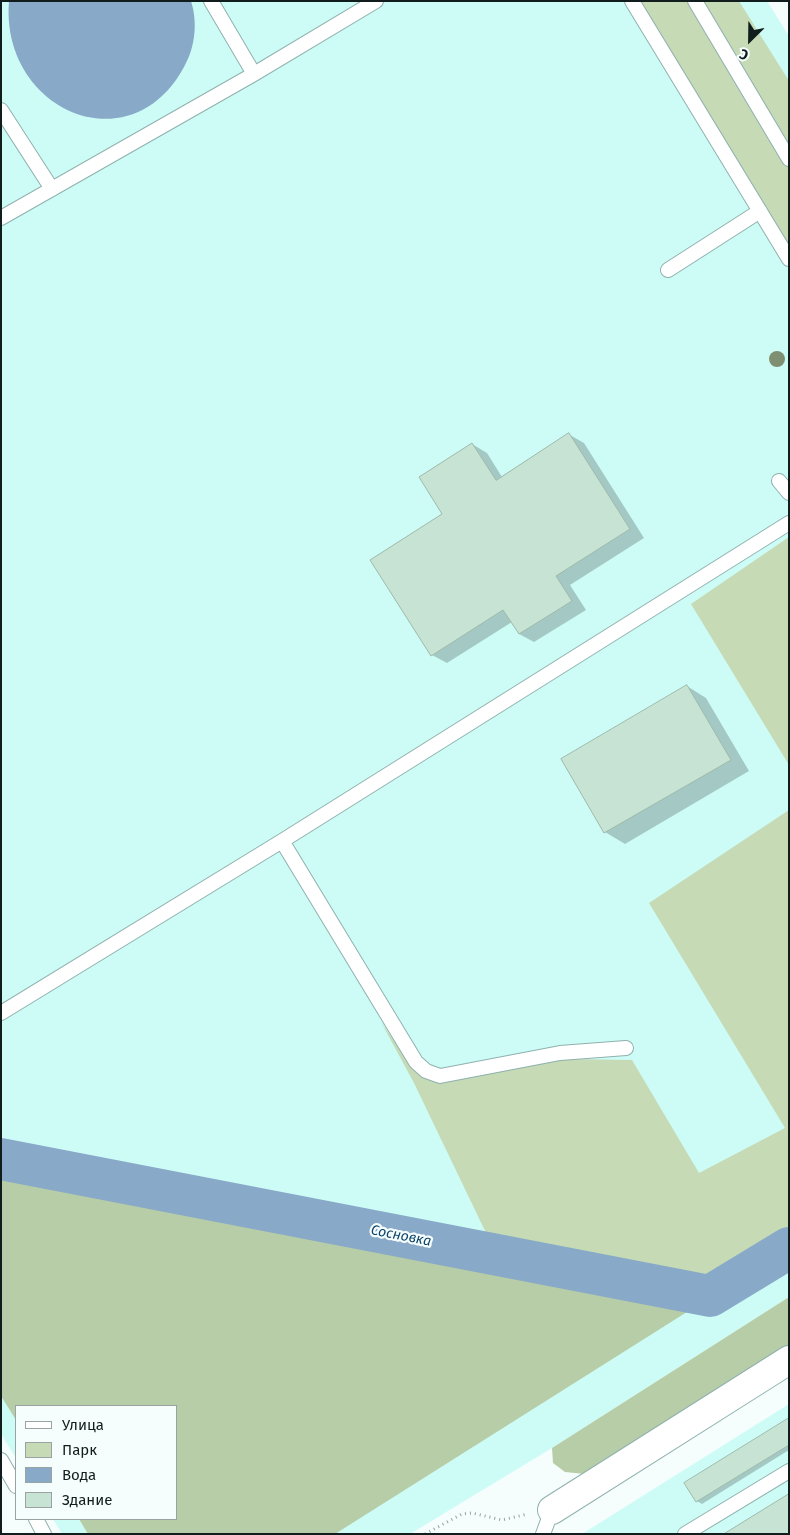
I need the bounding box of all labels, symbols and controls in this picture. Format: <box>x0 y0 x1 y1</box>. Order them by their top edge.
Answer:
north arrow <box>725 15 775 65</box>
text: С <box>737 45 751 64</box>
water label: Сосновка <box>369 1222 433 1250</box>
legend <box>15 1405 178 1520</box>
text: Улица <box>62 1416 104 1434</box>
text: Парк <box>62 1441 97 1459</box>
text: Вода <box>62 1466 96 1484</box>
text: Здание <box>62 1491 112 1509</box>

